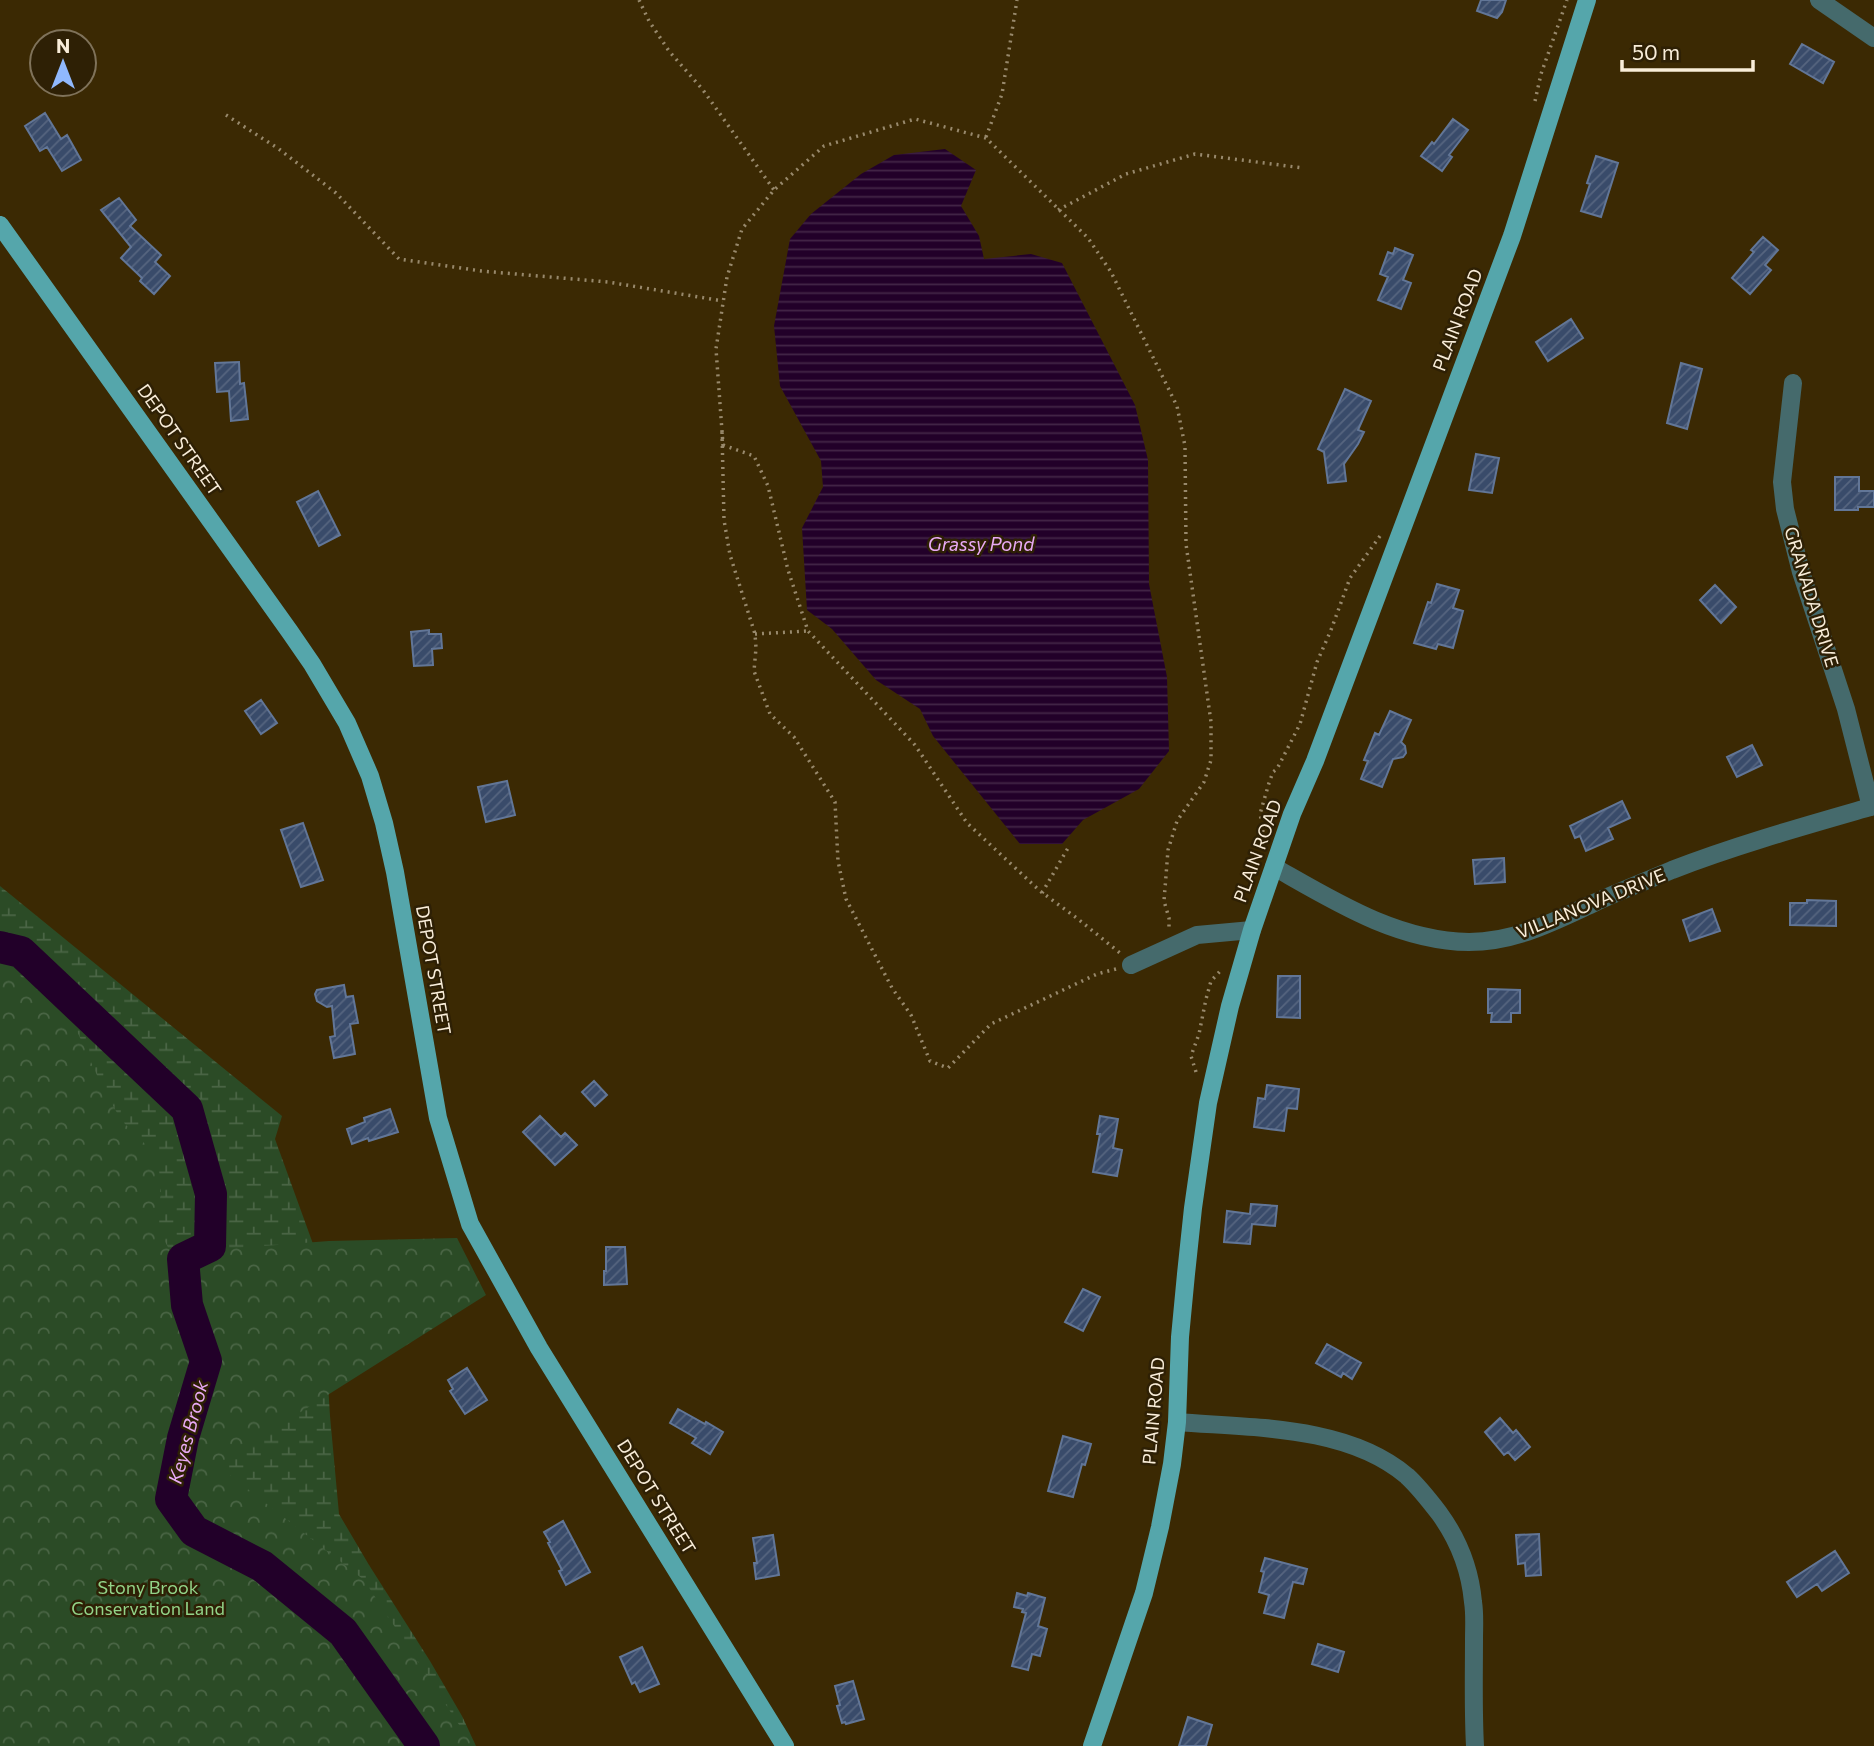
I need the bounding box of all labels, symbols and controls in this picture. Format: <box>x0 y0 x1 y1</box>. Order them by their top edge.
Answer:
north arrow <box>28 28 98 98</box>
scale bar <box>1622 28 1753 72</box>
text: N <box>56 34 70 57</box>
text: 50 m <box>1632 39 1680 64</box>
street label: PLAIN ROAD <box>1427 265 1487 374</box>
street label: DEPOT STREET <box>133 379 226 499</box>
street label: GRANADA DRIVE <box>1780 524 1844 670</box>
water label: Grassy Pond <box>928 532 1035 555</box>
street label: PLAIN ROAD <box>1228 796 1286 905</box>
street label: VILLANOVA DRIVE <box>1513 863 1668 943</box>
street label: DEPOT STREET <box>412 903 456 1036</box>
street label: PLAIN ROAD <box>1137 1356 1169 1466</box>
water label: Keyes Brook <box>163 1377 213 1486</box>
street label: DEPOT STREET <box>613 1435 701 1558</box>
park label: Stony Brook Conservation Land <box>71 1576 225 1619</box>

